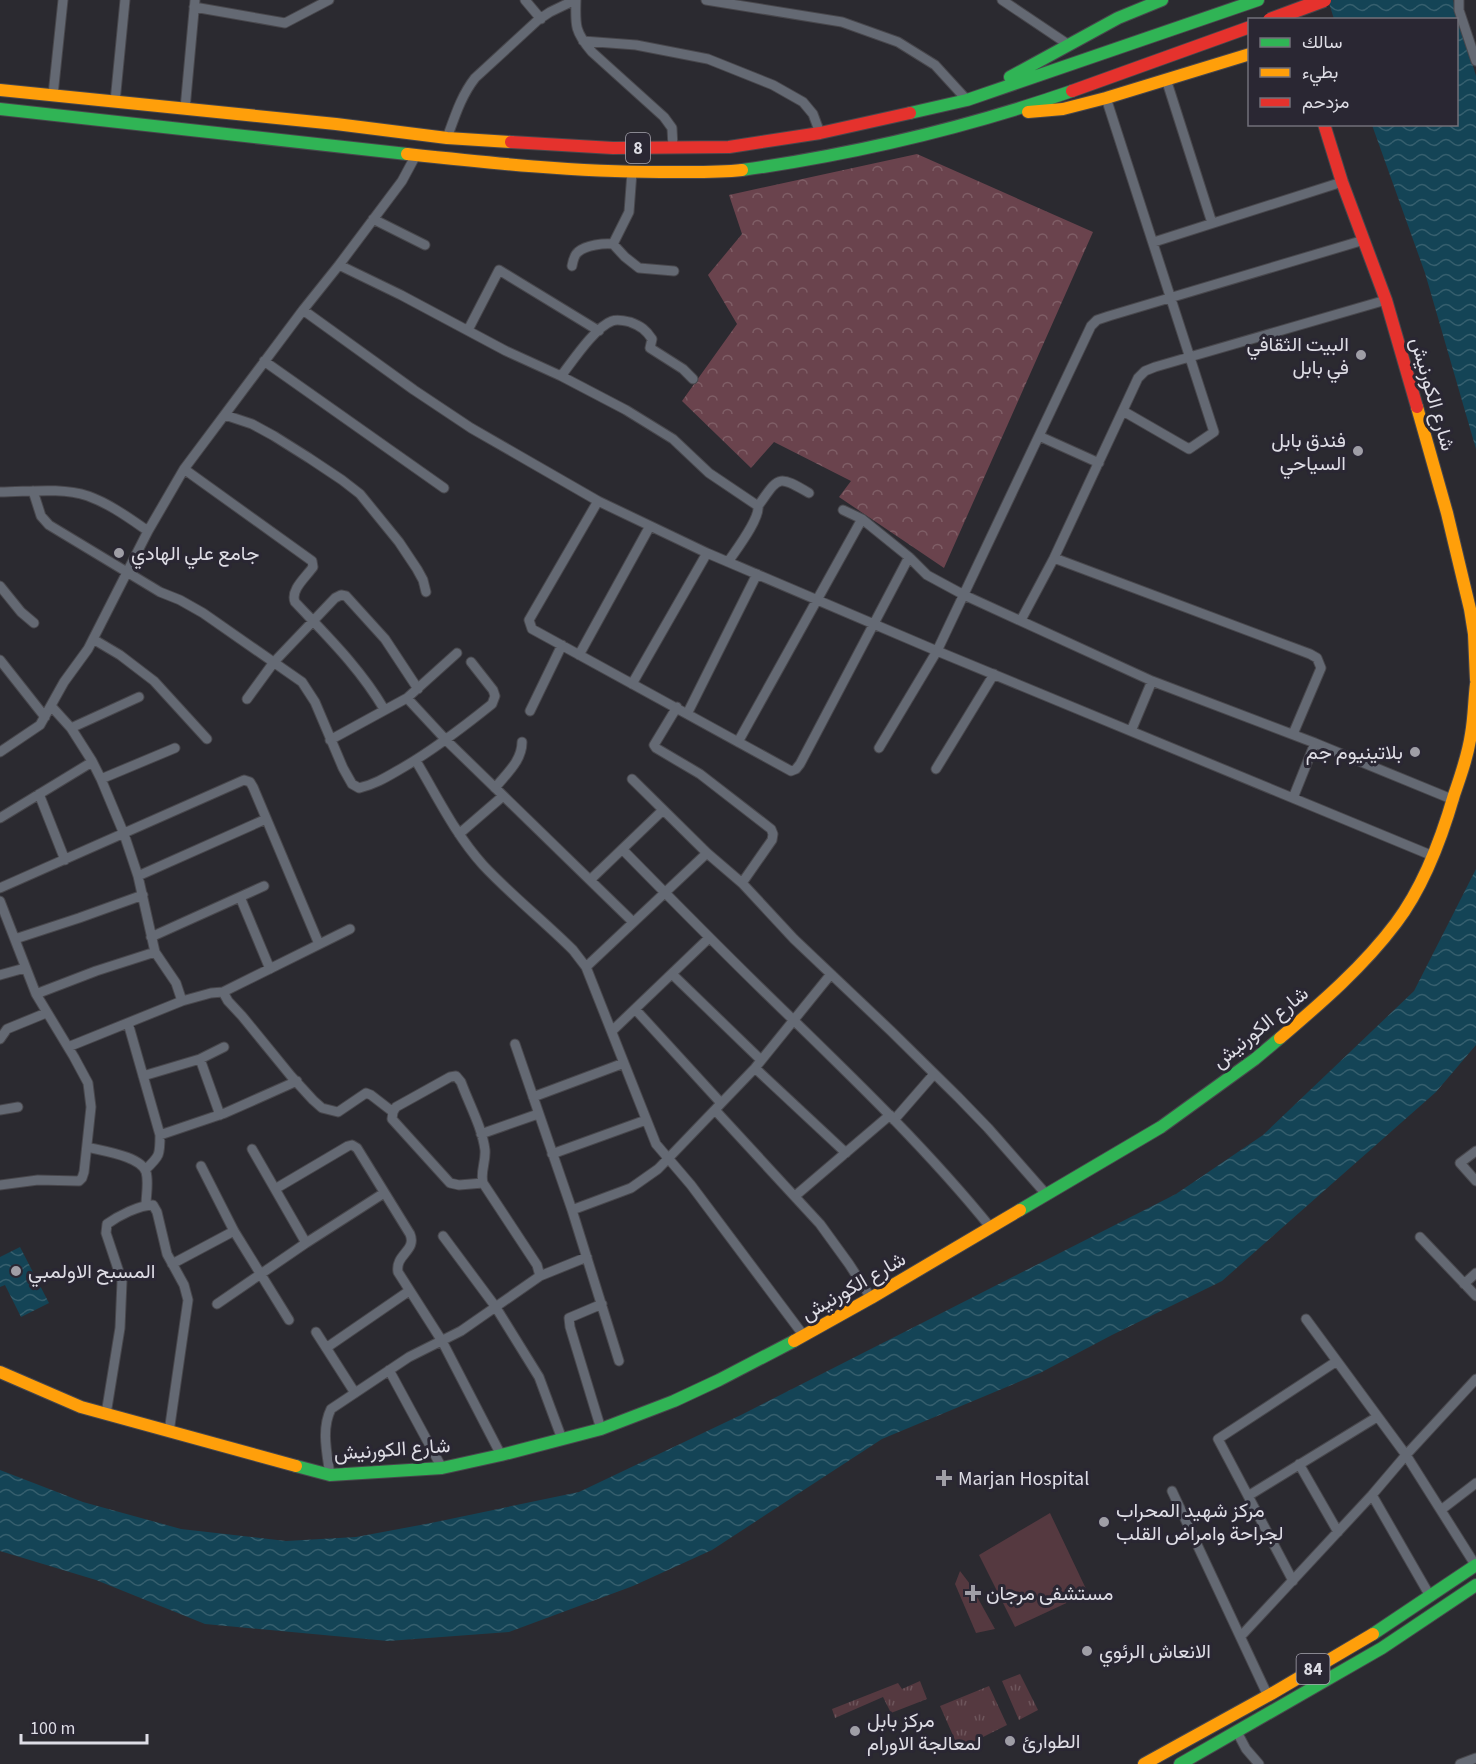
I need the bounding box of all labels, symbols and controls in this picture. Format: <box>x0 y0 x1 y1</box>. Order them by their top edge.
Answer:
legend <box>1248 18 1458 126</box>
text: سالك <box>1302 30 1342 55</box>
text: بطيء <box>1302 60 1338 87</box>
text: مزدحم <box>1302 90 1349 115</box>
road number: 8 <box>626 133 650 163</box>
place label: البيت الثقافي في بابل <box>1246 331 1349 384</box>
street label: شارع الكورنيش <box>1402 334 1462 454</box>
marker: البيت الثقافي في بابل <box>1354 348 1368 362</box>
place label: فندق بابل السياحي <box>1271 427 1346 480</box>
marker: فندق بابل السياحي <box>1351 444 1365 458</box>
place label: جامع علي الهادي <box>131 540 259 570</box>
marker: جامع علي الهادي <box>112 546 126 560</box>
place label: بلاتينيوم جم <box>1306 739 1403 767</box>
marker: بلاتينيوم جم <box>1408 745 1422 759</box>
street label: شارع الكورنيش <box>1206 980 1315 1075</box>
street label: شارع الكورنيش <box>796 1246 911 1328</box>
place label: المسبح الاولمبي <box>28 1258 155 1288</box>
marker: المسبح الاولمبي <box>9 1264 23 1278</box>
street label: شارع الكورنيش <box>333 1432 451 1468</box>
place label: Marjan Hospital <box>958 1465 1089 1493</box>
marker: Marjan Hospital <box>935 1469 953 1487</box>
place label: مركز شهيد المحراب لجراحة وامراض القلب <box>1116 1497 1284 1548</box>
marker: مركز شهيد المحراب لجراحة وامراض القلب <box>1097 1515 1111 1529</box>
place label: مستشفى مرجان <box>986 1580 1114 1608</box>
marker: مستشفى مرجان <box>964 1584 982 1602</box>
place label: الانعاش الرئوي <box>1099 1638 1211 1668</box>
marker: الانعاش الرئوي <box>1080 1644 1094 1658</box>
road number: 84 <box>1296 1654 1330 1684</box>
scale bar <box>21 1707 147 1745</box>
place label: مركز بابل لمعالجة الاورام <box>867 1707 982 1758</box>
text: 100 m <box>30 1716 75 1741</box>
marker: مركز بابل لمعالجة الاورام <box>848 1724 862 1738</box>
place label: الطوارئ <box>1022 1728 1080 1756</box>
marker: الطوارئ <box>1003 1734 1017 1748</box>

